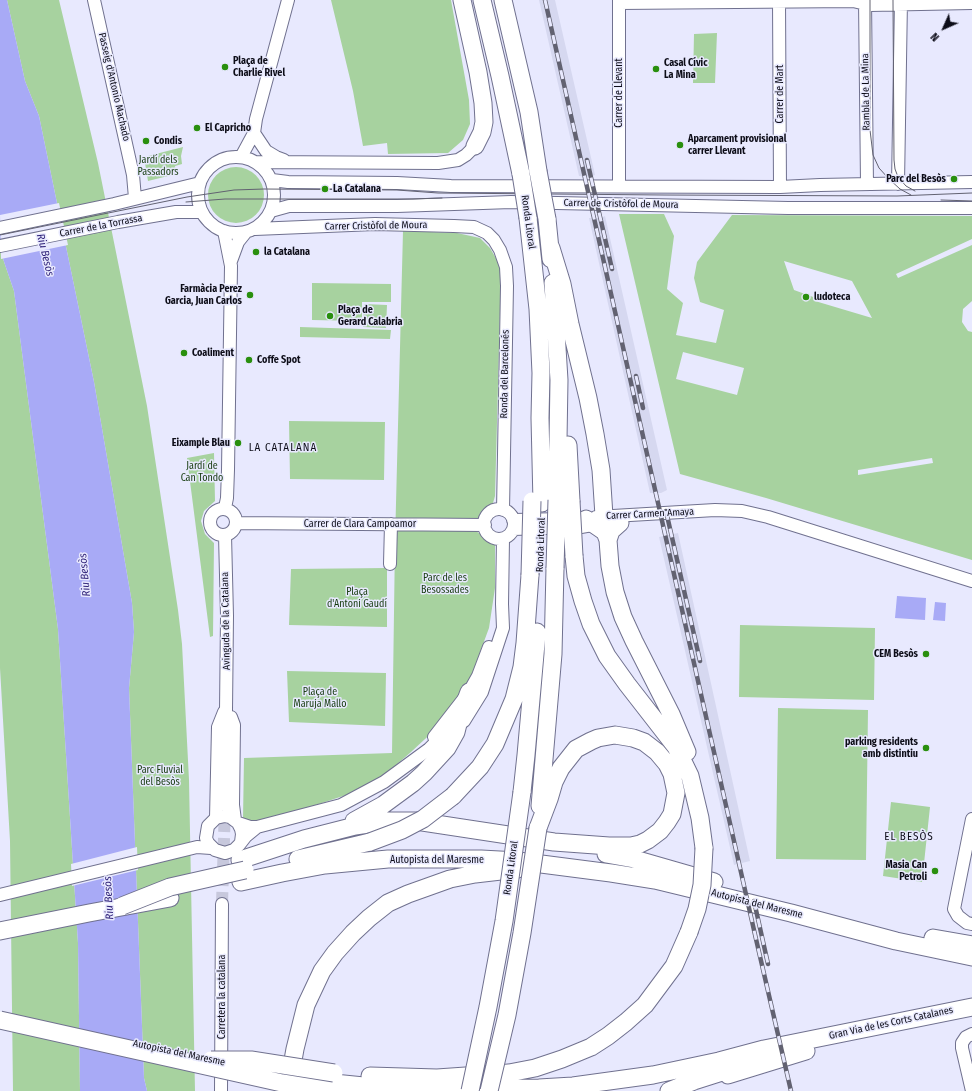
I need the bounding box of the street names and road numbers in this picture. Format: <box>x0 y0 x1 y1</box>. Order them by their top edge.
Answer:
street label: Passeig d'Antonio Machado <box>96 32 132 142</box>
street label: Rambla de La Mina <box>859 53 873 131</box>
street label: Carrer de Llevant <box>613 58 625 128</box>
street label: Carrer de Mart <box>774 65 786 123</box>
street label: Ronda Litoral <box>518 194 538 250</box>
street label: Carrer de Cristòfol de Moura <box>563 197 679 211</box>
street label: Carrer de la Torrassa <box>59 212 143 240</box>
street label: Carrer Cristòfol de Moura <box>325 219 427 233</box>
street label: Ronda del Barcelonés <box>498 330 512 418</box>
street label: Carrer Carmen Amaya <box>606 506 694 522</box>
street label: Carrer de Clara Campoamor <box>304 518 416 530</box>
street label: Ronda Litoral <box>534 518 548 572</box>
street label: Avinguda de la Catalana <box>219 572 233 670</box>
street label: Ronda Litoral <box>501 840 521 896</box>
street label: Autopista del Maresme <box>390 854 484 866</box>
street label: Autopista del Maresme <box>710 887 804 921</box>
street label: Carretera la catalana <box>216 955 228 1039</box>
street label: Gran Via de les Corts Catalanes <box>828 1004 954 1042</box>
street label: Autopista del Maresme <box>132 1037 226 1069</box>

